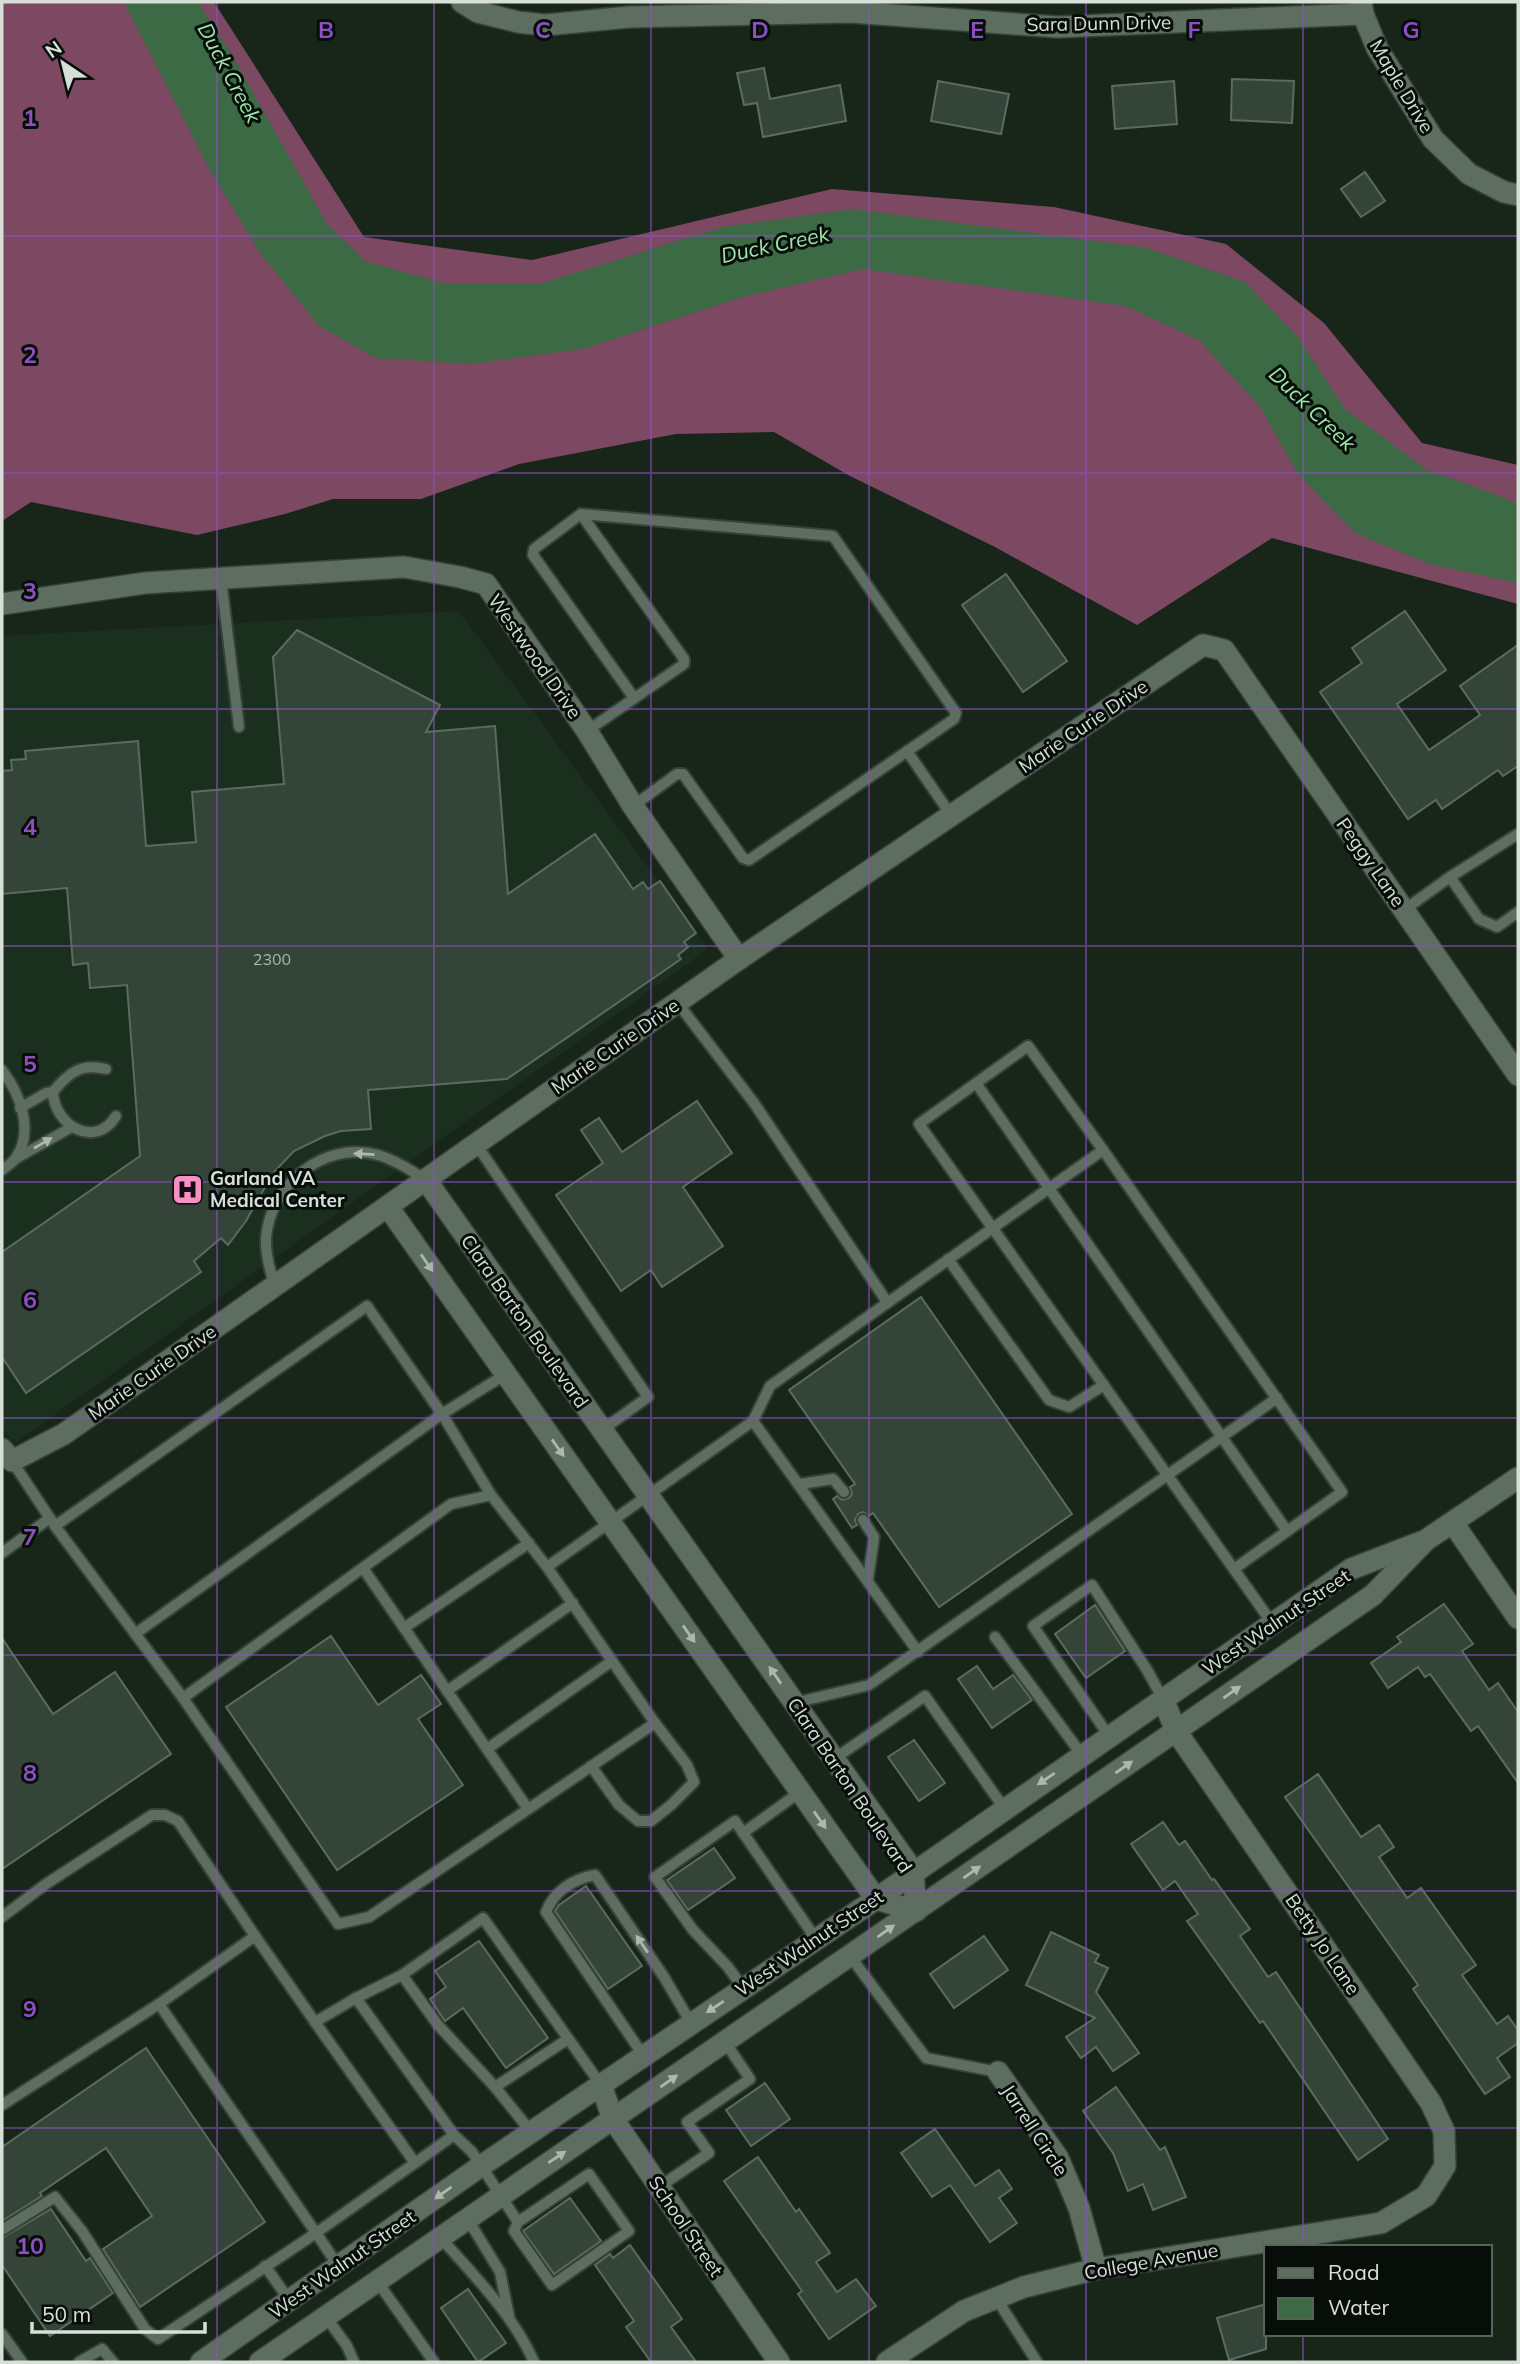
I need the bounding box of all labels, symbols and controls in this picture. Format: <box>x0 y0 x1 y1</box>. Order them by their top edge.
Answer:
street label: Sara Dunn Drive <box>1026 10 1172 36</box>
text: B <box>318 15 334 44</box>
text: C <box>535 15 551 44</box>
text: D <box>751 15 769 44</box>
text: E <box>970 15 984 44</box>
text: F <box>1187 15 1201 44</box>
text: G <box>1402 15 1420 44</box>
water label: Duck Creek <box>193 18 268 128</box>
north arrow <box>28 28 98 98</box>
text: N <box>40 35 66 63</box>
street label: Maple Drive <box>1365 35 1439 137</box>
text: 1 <box>23 103 37 132</box>
water label: Duck Creek <box>718 220 832 268</box>
text: 2 <box>23 340 37 369</box>
water label: Duck Creek <box>1264 361 1362 457</box>
text: 3 <box>23 576 37 605</box>
street label: Westwood Drive <box>483 589 587 723</box>
street label: Marie Curie Drive <box>1014 674 1152 778</box>
text: 4 <box>23 812 37 841</box>
street label: Peggy Lane <box>1331 813 1411 911</box>
house number: 2300 <box>253 949 291 969</box>
street label: Marie Curie Drive <box>546 993 684 1099</box>
text: 5 <box>23 1049 37 1078</box>
one-way arrow <box>34 1137 53 1149</box>
one-way arrow <box>353 1148 375 1159</box>
place label: Garland VA Medical Center <box>210 1166 345 1212</box>
hospital icon: Garland VA Medical Center <box>170 1172 204 1206</box>
street label: Clara Barton Boulevard <box>456 1230 594 1412</box>
one-way arrow <box>420 1254 434 1272</box>
text: 6 <box>23 1285 37 1314</box>
street label: Marie Curie Drive <box>83 1319 221 1425</box>
one-way arrow <box>551 1439 565 1457</box>
text: 7 <box>23 1522 37 1551</box>
street label: West Walnut Street <box>1197 1563 1355 1680</box>
one-way arrow <box>682 1625 696 1643</box>
one-way arrow <box>768 1666 782 1684</box>
one-way arrow <box>1223 1685 1241 1699</box>
street label: Clara Barton Boulevard <box>782 1693 918 1877</box>
text: 8 <box>23 1758 37 1787</box>
one-way arrow <box>1115 1760 1133 1774</box>
one-way arrow <box>1036 1773 1056 1786</box>
one-way arrow <box>813 1811 827 1829</box>
one-way arrow <box>963 1865 981 1879</box>
street label: West Walnut Street <box>730 1884 888 2001</box>
street label: Betty Jo Lane <box>1280 1889 1366 1999</box>
one-way arrow <box>877 1924 895 1938</box>
one-way arrow <box>636 1935 649 1954</box>
text: 9 <box>23 1994 37 2023</box>
one-way arrow <box>706 2000 724 2014</box>
one-way arrow <box>659 2074 679 2087</box>
street label: Jarrell Circle <box>997 2080 1073 2180</box>
one-way arrow <box>548 2150 566 2164</box>
street label: School Street <box>644 2171 729 2281</box>
one-way arrow <box>434 2186 452 2200</box>
street label: West Walnut Street <box>264 2204 420 2324</box>
text: 10 <box>16 2231 44 2260</box>
street label: College Avenue <box>1082 2237 1220 2285</box>
legend <box>1264 2245 1492 2336</box>
text: Road <box>1328 2259 1379 2285</box>
scale bar <box>32 2290 205 2334</box>
text: Water <box>1328 2294 1389 2320</box>
text: 50 m <box>42 2301 91 2327</box>

